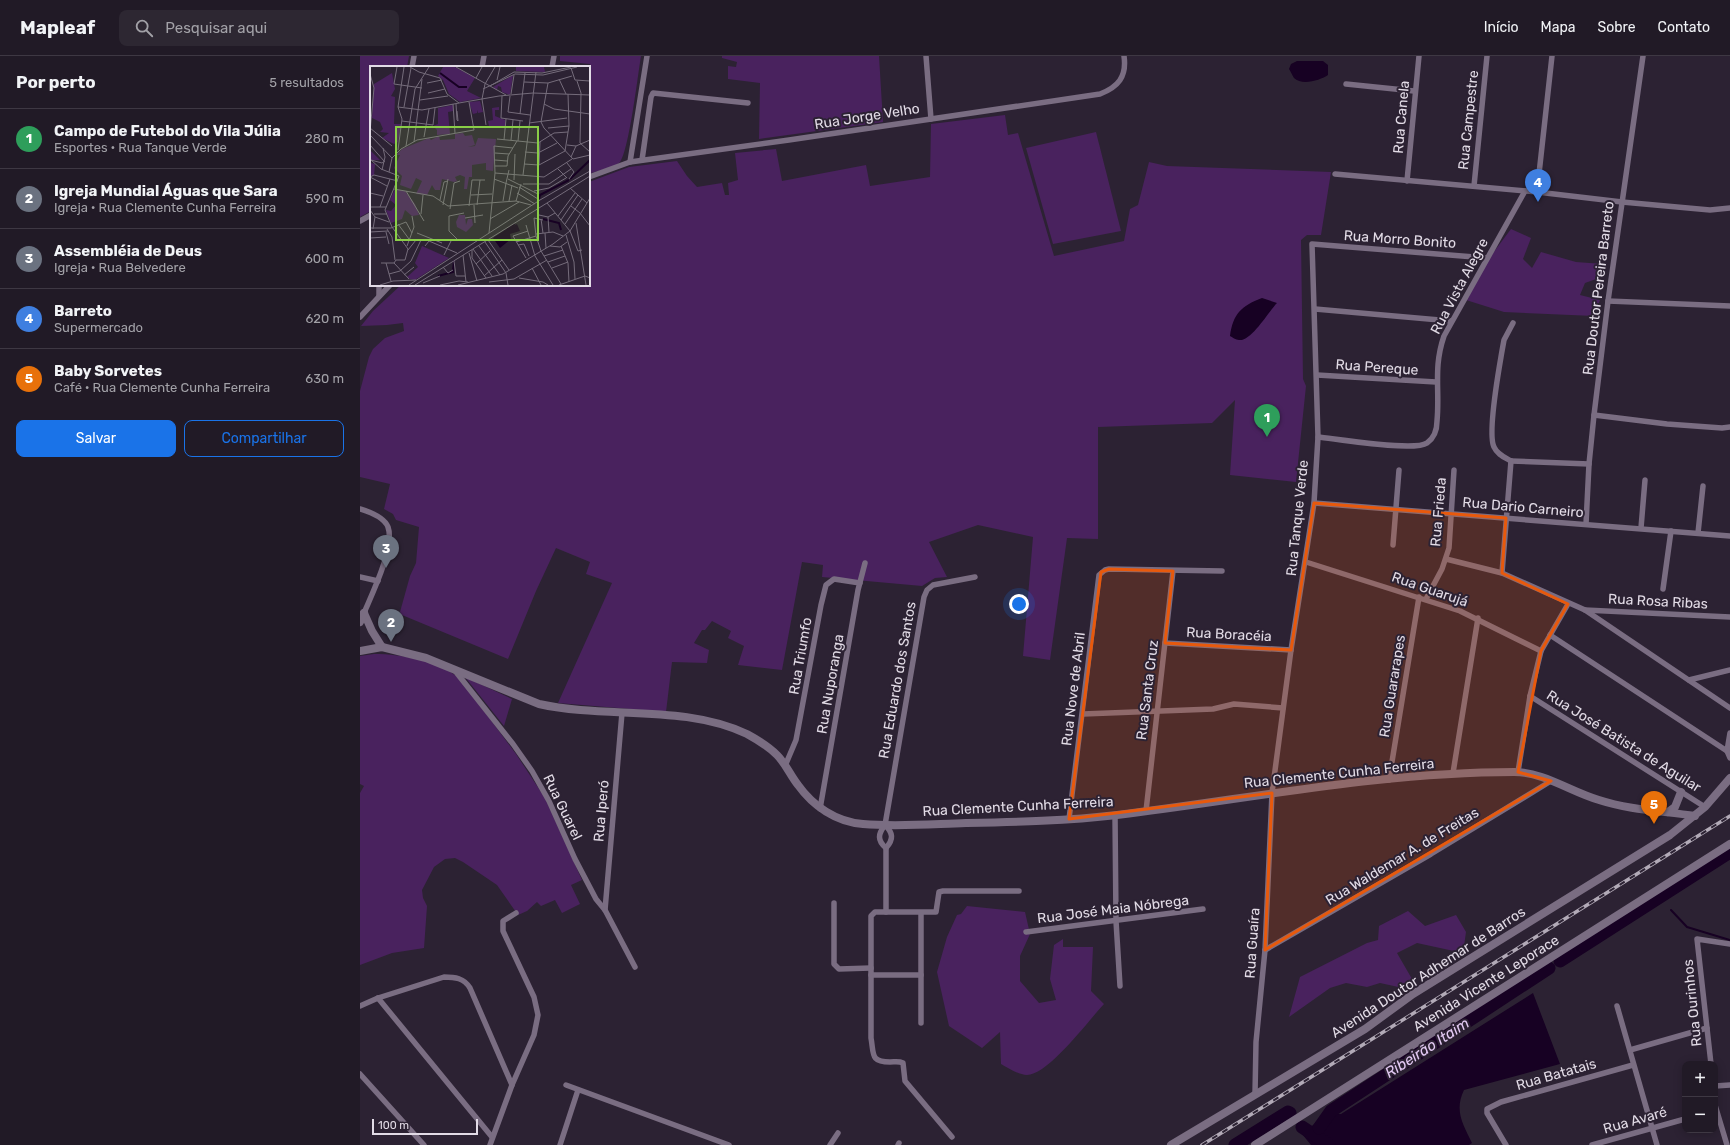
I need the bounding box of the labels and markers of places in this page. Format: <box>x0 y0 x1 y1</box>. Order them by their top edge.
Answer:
pin: 4 <box>1525 169 1551 202</box>
pin: 1 <box>1254 404 1280 437</box>
pin: 3 <box>373 535 399 568</box>
pin: 2 <box>378 609 404 642</box>
pin: 5 <box>1641 791 1667 824</box>

